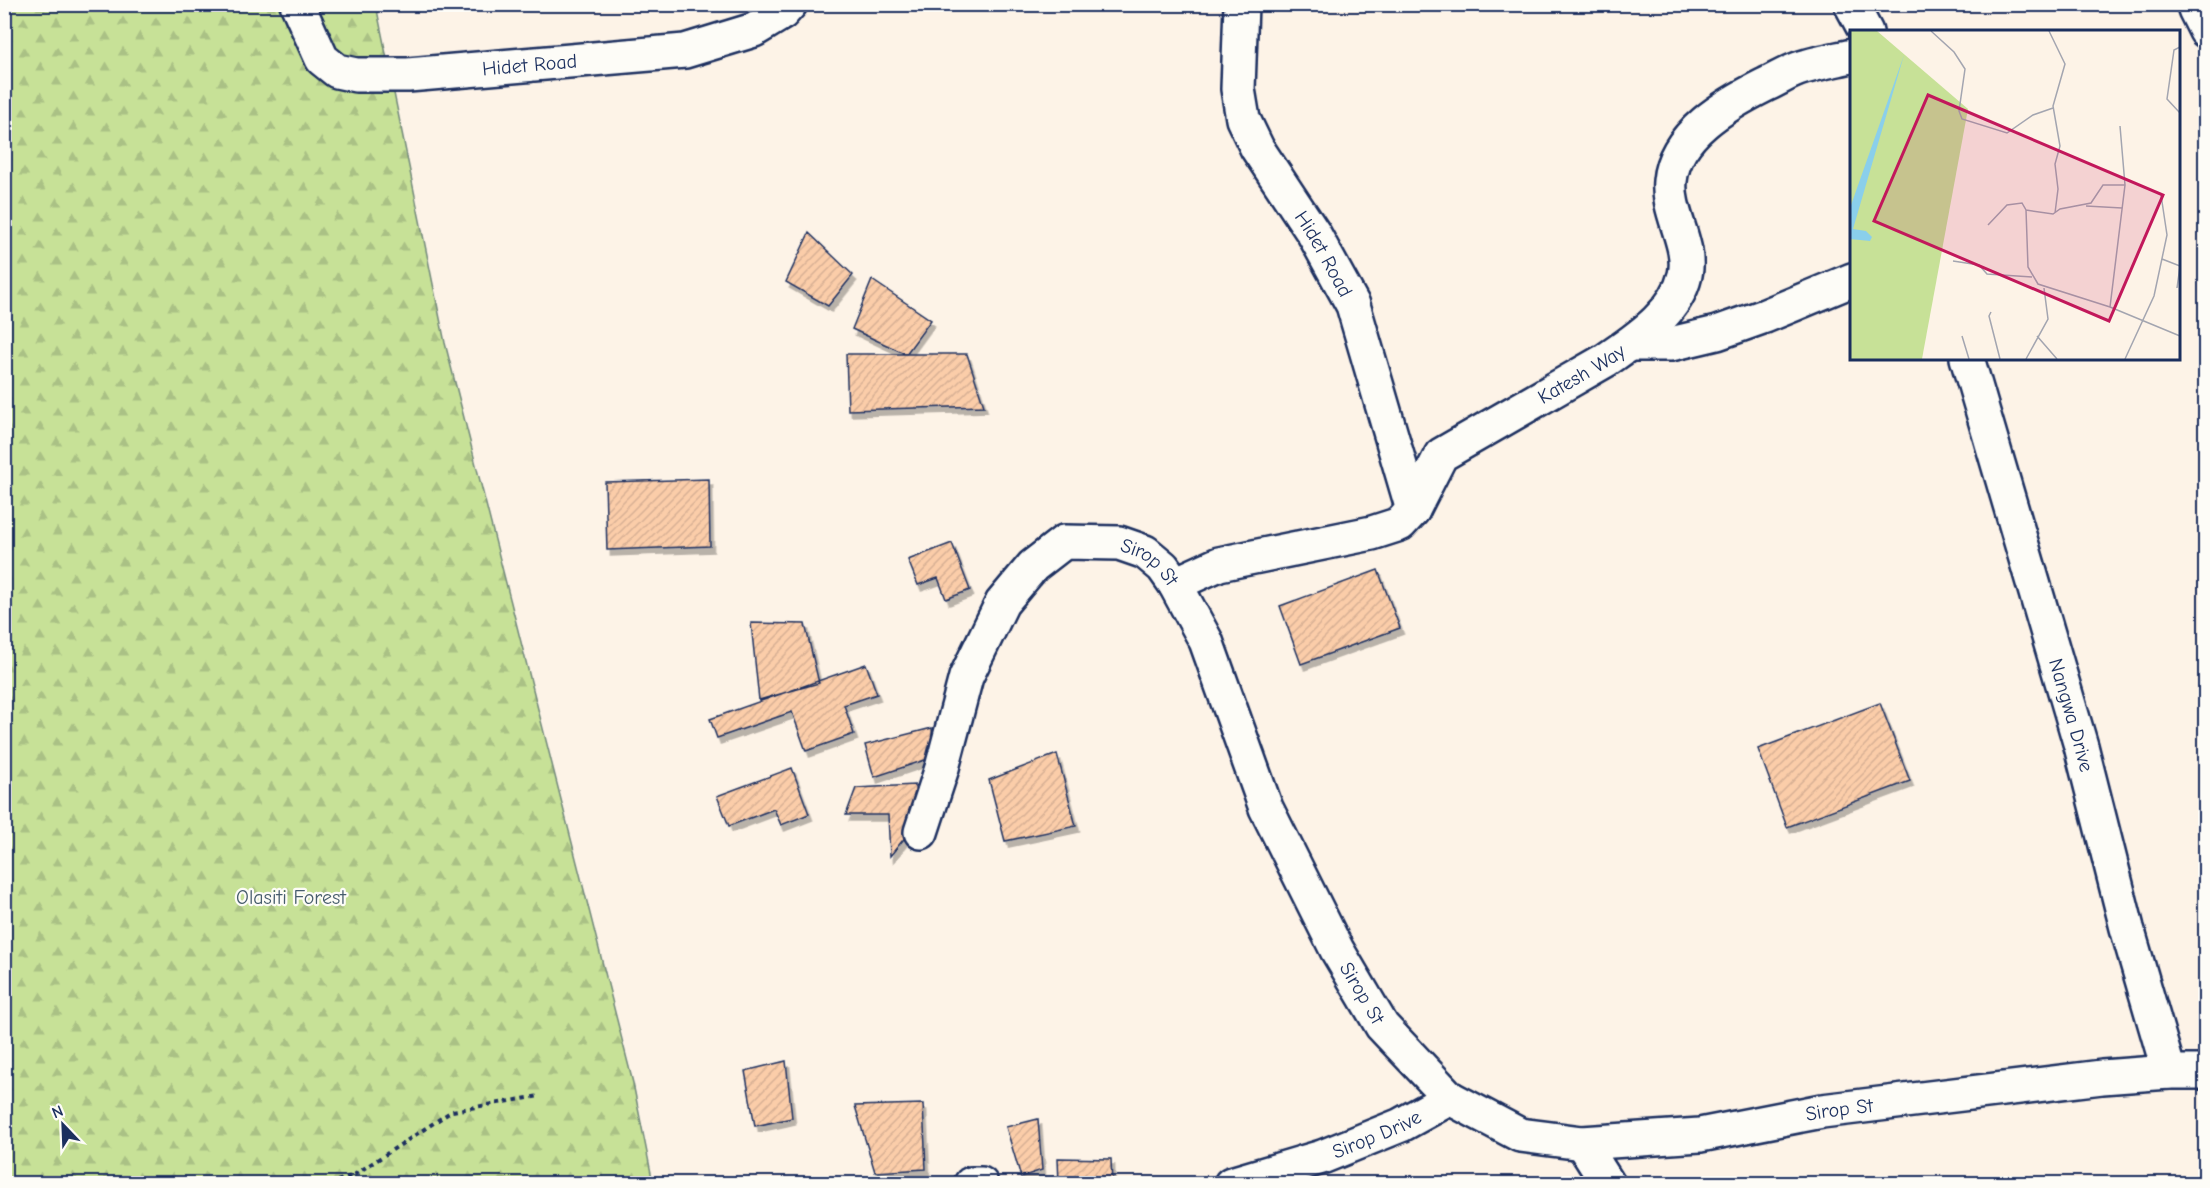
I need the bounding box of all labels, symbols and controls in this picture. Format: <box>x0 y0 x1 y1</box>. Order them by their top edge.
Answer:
inset map <box>1850 30 2180 360</box>
street label: Hidet Road <box>481 49 578 80</box>
street label: Hidet Road <box>1290 206 1358 301</box>
street label: Katesh Way <box>1534 339 1629 408</box>
street label: Sirop St <box>1118 533 1185 591</box>
street label: Nangwa Drive <box>2044 656 2099 774</box>
park label: Olasiti Forest <box>236 886 347 909</box>
street label: Sirop St <box>1335 958 1390 1029</box>
street label: Sirop St <box>1803 1093 1875 1126</box>
north arrow <box>33 1095 93 1155</box>
text: N <box>49 1102 66 1122</box>
street label: Sirop Drive <box>1329 1105 1425 1163</box>

